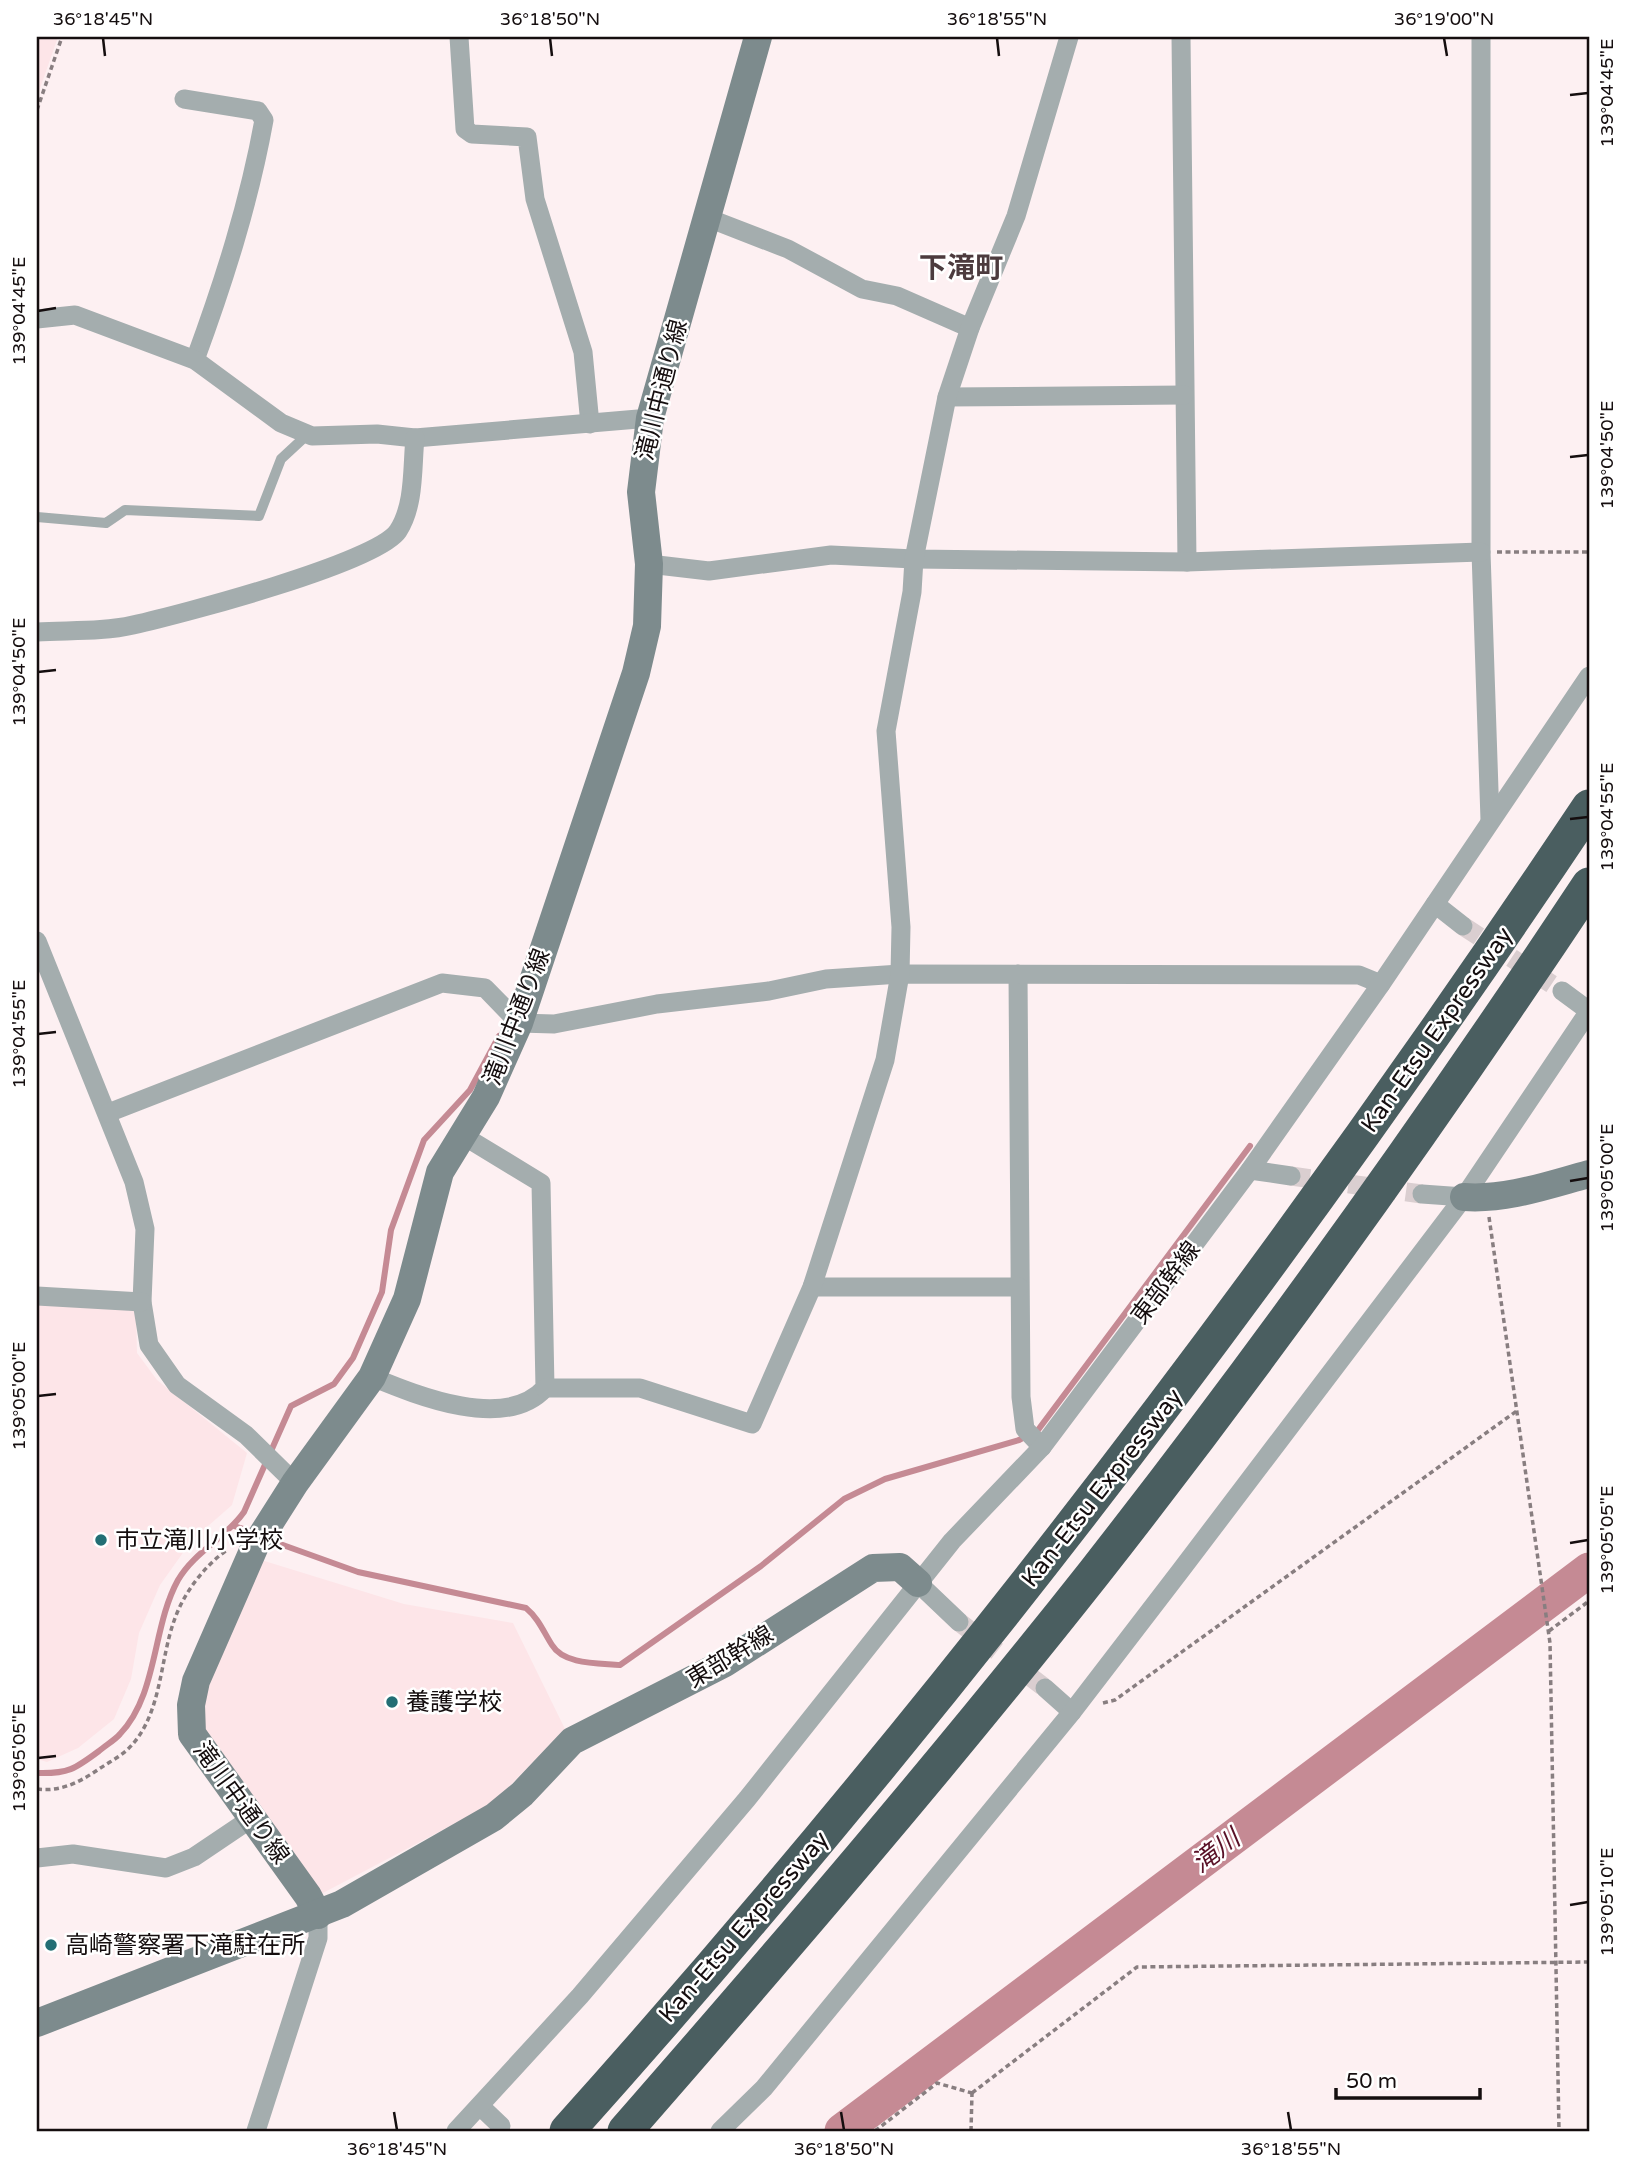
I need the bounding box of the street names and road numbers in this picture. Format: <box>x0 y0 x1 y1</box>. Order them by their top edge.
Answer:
street label: 滝川中通り線 <box>631 317 693 463</box>
street label: Kan-Etsu Expressway <box>1355 922 1519 1138</box>
street label: 滝川中通り線 <box>478 945 556 1089</box>
street label: 東部幹線 <box>1126 1236 1206 1330</box>
street label: Kan-Etsu Expressway <box>1015 1383 1189 1593</box>
street label: 東部幹線 <box>681 1620 779 1694</box>
street label: 滝川中通り線 <box>187 1736 295 1870</box>
street label: Kan-Etsu Expressway <box>653 1825 835 2029</box>

